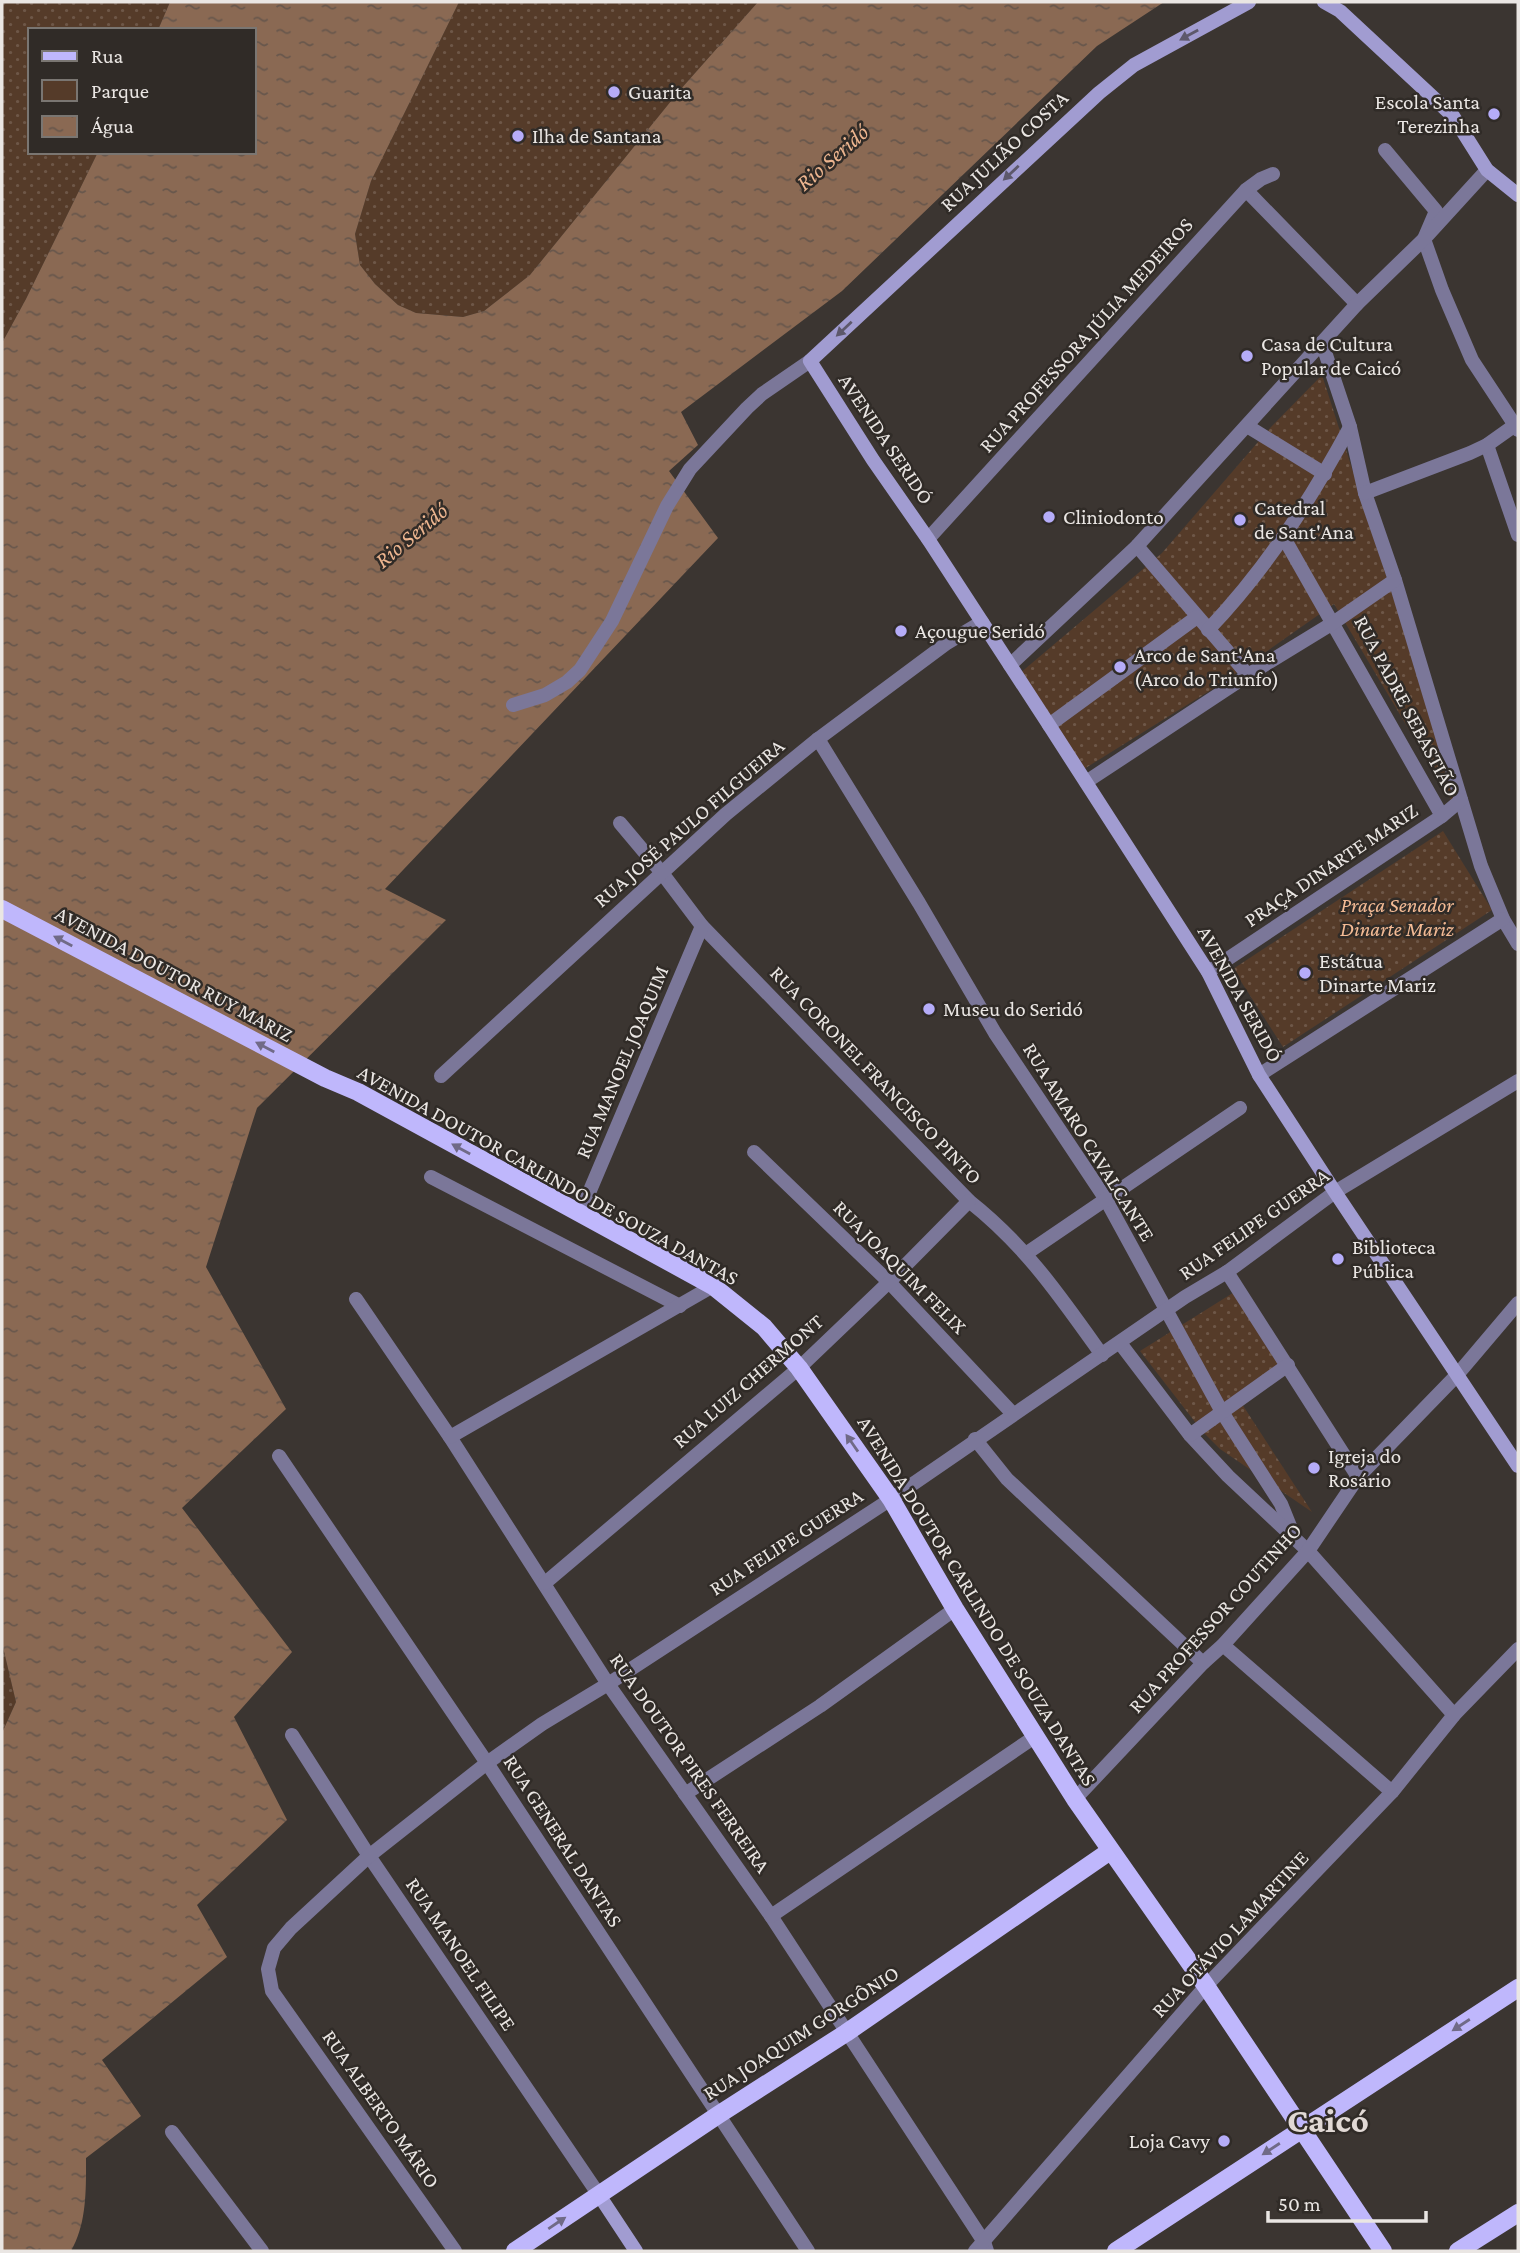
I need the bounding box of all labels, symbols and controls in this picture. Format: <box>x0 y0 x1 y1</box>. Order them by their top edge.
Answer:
legend <box>28 28 256 154</box>
one-way arrow <box>1180 29 1199 41</box>
text: Rua <box>91 44 124 68</box>
text: Parque <box>91 79 149 103</box>
place label: Guarita <box>628 80 692 104</box>
marker: Guarita <box>606 84 622 100</box>
street label: RUA JULIÃO COSTA <box>935 86 1073 216</box>
place label: Escola Santa Terezinha <box>1375 90 1480 138</box>
marker: Escola Santa Terezinha <box>1486 106 1502 122</box>
text: Água <box>91 114 134 138</box>
water label: Rio Seridó <box>791 118 874 195</box>
place label: Ilha de Santana <box>532 124 662 148</box>
marker: Ilha de Santana <box>510 128 526 144</box>
one-way arrow <box>1003 165 1020 181</box>
street label: RUA PROFESSORA JÚLIA MEDEIROS <box>974 213 1198 457</box>
one-way arrow <box>836 320 853 336</box>
place label: Casa de Cultura Popular de Caicó <box>1261 332 1401 380</box>
marker: Casa de Cultura Popular de Caicó <box>1239 348 1255 364</box>
street label: AVENIDA SERIDÓ <box>834 369 938 509</box>
water label: Rio Seridó <box>369 496 454 573</box>
place label: Catedral de Sant'Ana <box>1254 496 1354 544</box>
place label: Cliniodonto <box>1063 505 1164 529</box>
marker: Cliniodonto <box>1041 509 1057 525</box>
marker: Catedral de Sant'Ana <box>1232 512 1248 528</box>
street label: RUA PADRE SEBASTIÃO <box>1349 612 1465 800</box>
place label: Açougue Seridó <box>915 619 1045 643</box>
marker: Açougue Seridó <box>893 623 909 639</box>
place label: Arco de Sant'Ana (Arco do Triunfo) <box>1134 643 1279 691</box>
marker: Arco de Sant'Ana (Arco do Triunfo) <box>1112 659 1128 675</box>
street label: RUA JOSÉ PAULO FILGUEIRA <box>589 734 789 912</box>
street label: PRAÇA DINARTE MARIZ <box>1240 798 1422 932</box>
park label: Praça Senador Dinarte Mariz <box>1340 893 1455 941</box>
street label: AVENIDA DOUTOR RUY MARIZ <box>51 901 297 1047</box>
street label: AVENIDA SERIDÓ <box>1193 922 1287 1066</box>
one-way arrow <box>53 935 73 947</box>
place label: Estátua Dinarte Mariz <box>1319 949 1436 997</box>
street label: RUA CORONEL FRANCISCO PINTO <box>765 961 987 1189</box>
street label: RUA MANOEL JOAQUIM <box>570 962 674 1162</box>
marker: Estátua Dinarte Mariz <box>1297 965 1313 981</box>
place label: Museu do Seridó <box>943 997 1083 1021</box>
marker: Museu do Seridó <box>921 1001 937 1017</box>
street label: RUA AMARO CAVALCANTE <box>1018 1038 1160 1246</box>
one-way arrow <box>255 1041 275 1052</box>
street label: AVENIDA DOUTOR CARLINDO DE SOUZA DANTAS <box>354 1060 743 1290</box>
one-way arrow <box>452 1143 471 1155</box>
street label: RUA FELIPE GUERRA <box>1174 1163 1334 1285</box>
street label: RUA JOAQUIM FELIX <box>828 1195 972 1339</box>
place label: Biblioteca Pública <box>1352 1235 1436 1283</box>
marker: Biblioteca Pública <box>1330 1251 1346 1267</box>
street label: RUA LUIZ CHERMONT <box>668 1309 829 1453</box>
street label: AVENIDA DOUTOR CARLINDO DE SOUZA DANTAS <box>853 1412 1102 1790</box>
one-way arrow <box>845 1434 859 1452</box>
place label: Igreja do Rosário <box>1328 1444 1401 1492</box>
marker: Igreja do Rosário <box>1306 1460 1322 1476</box>
street label: RUA FELIPE GUERRA <box>705 1483 867 1601</box>
street label: RUA PROFESSOR COUTINHO <box>1123 1518 1307 1718</box>
street label: RUA DOUTOR PIRES FERREIRA <box>605 1649 775 1877</box>
street label: RUA GENERAL DANTAS <box>499 1751 628 1931</box>
street label: RUA OTÁVIO LAMARTINE <box>1147 1846 1313 2022</box>
street label: RUA MANOEL FILIPE <box>401 1873 521 2035</box>
street label: RUA JOAQUIM GORGÔNIO <box>699 1961 903 2105</box>
one-way arrow <box>1452 2018 1470 2032</box>
street label: RUA ALBERTO MÁRIO <box>317 2025 445 2193</box>
district label: Caicó <box>1287 2101 1369 2140</box>
place label: Loja Cavy <box>1129 2129 1210 2153</box>
marker: Loja Cavy <box>1216 2133 1232 2149</box>
one-way arrow <box>1261 2143 1281 2156</box>
scale bar <box>1268 2180 1426 2224</box>
text: 50 m <box>1278 2192 1321 2216</box>
one-way arrow <box>548 2216 566 2230</box>

